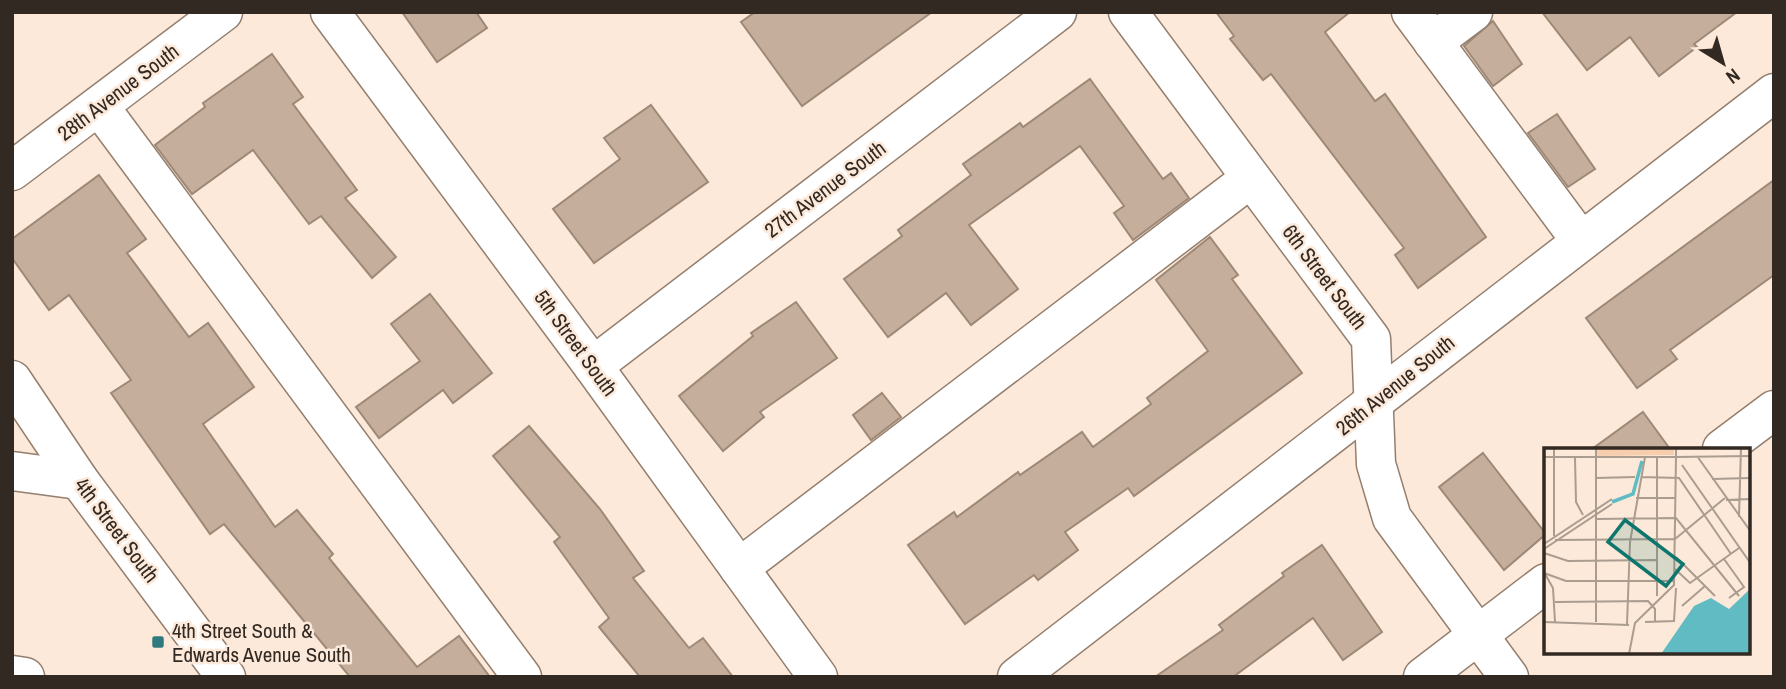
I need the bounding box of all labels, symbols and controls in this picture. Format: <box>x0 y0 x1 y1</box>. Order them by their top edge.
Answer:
north arrow <box>1688 28 1758 98</box>
street label: 28th Avenue South <box>51 37 185 147</box>
text: N <box>1721 63 1746 90</box>
street label: 27th Avenue South <box>758 134 892 244</box>
street label: 6th Street South <box>1276 219 1374 335</box>
street label: 5th Street South <box>528 284 624 402</box>
street label: 26th Avenue South <box>1329 328 1461 442</box>
inset map <box>1544 448 1751 654</box>
street label: 4th Street South <box>68 472 166 588</box>
place label: 4th Street South & Edwards Avenue South <box>172 616 351 669</box>
marker: 4th Street South & Edwards Avenue South <box>150 634 166 650</box>

